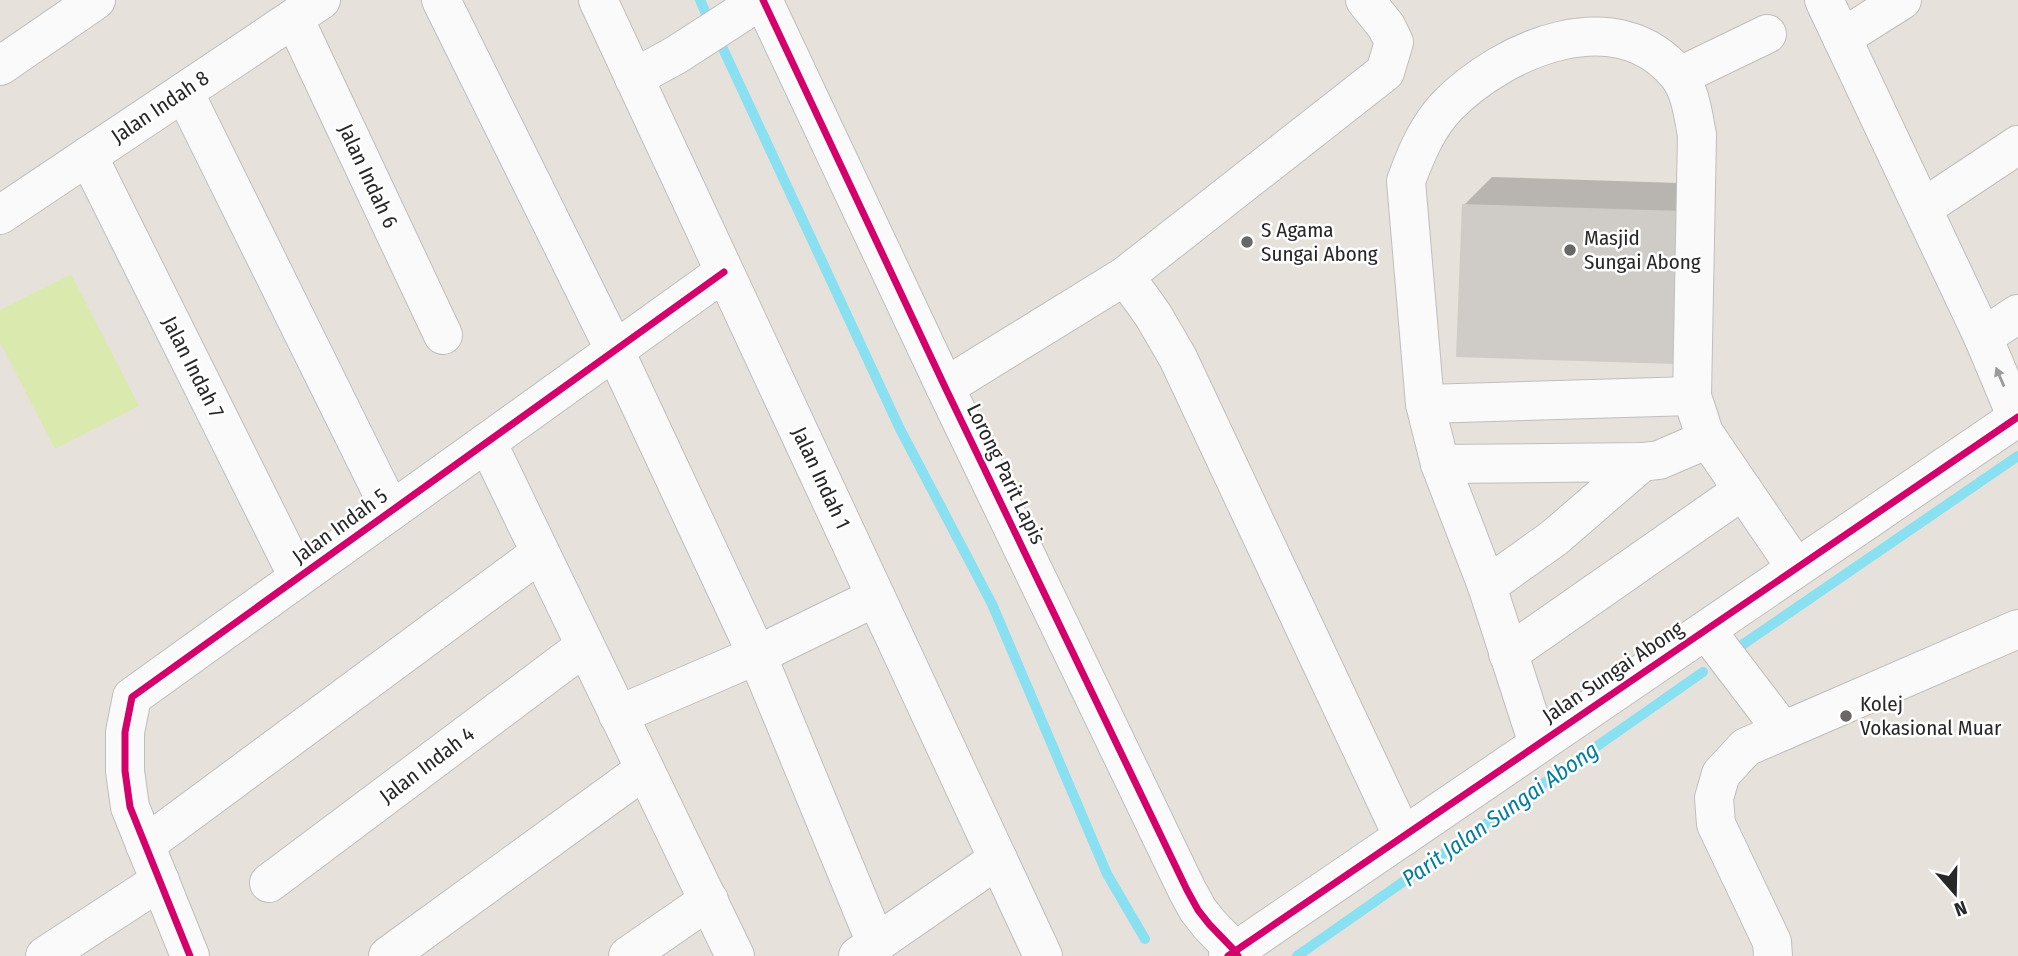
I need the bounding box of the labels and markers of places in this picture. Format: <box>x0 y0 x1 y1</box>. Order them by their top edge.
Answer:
place label: S Agama Sungai Abong <box>1261 217 1378 267</box>
place label: Masjid Sungai Abong <box>1584 225 1701 275</box>
marker: S Agama Sungai Abong <box>1239 234 1255 250</box>
marker: Masjid Sungai Abong <box>1562 242 1578 258</box>
place label: Kolej Vokasional Muar <box>1860 691 2002 741</box>
marker: Kolej Vokasional Muar <box>1838 708 1854 724</box>

